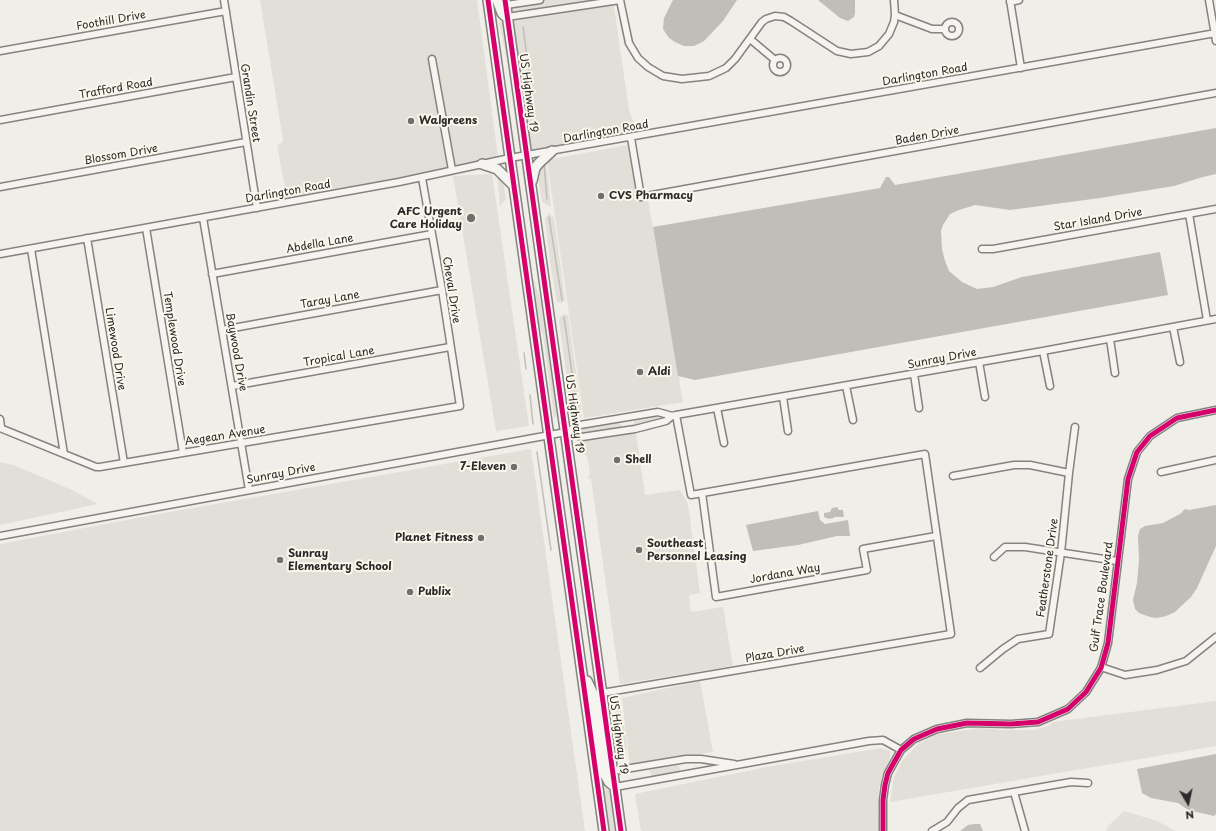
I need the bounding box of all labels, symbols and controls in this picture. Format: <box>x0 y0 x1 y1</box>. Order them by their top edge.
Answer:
street label: Foothill Drive <box>75 8 147 34</box>
street label: US Highway 19 <box>516 53 540 133</box>
street label: Darlington Road <box>881 61 969 89</box>
street label: Grandin Street <box>237 63 263 143</box>
street label: Trafford Road <box>78 76 154 102</box>
place label: Walgreens <box>419 114 477 128</box>
marker: Walgreens <box>406 116 416 126</box>
street label: Darlington Road <box>562 118 650 146</box>
street label: Baden Drive <box>894 124 960 148</box>
street label: Blossom Drive <box>83 142 159 168</box>
street label: Darlington Road <box>244 178 332 206</box>
place label: CVS Pharmacy <box>609 189 693 203</box>
marker: CVS Pharmacy <box>596 191 606 201</box>
place label: AFC Urgent Care Holiday <box>390 205 462 231</box>
street label: Star Island Drive <box>1053 206 1143 234</box>
marker: AFC Urgent Care Holiday <box>465 212 477 224</box>
street label: Abdella Lane <box>285 232 355 256</box>
street label: Cheval Drive <box>439 256 463 324</box>
street label: Taray Lane <box>299 288 361 312</box>
street label: Templewood Drive <box>160 291 188 387</box>
street label: Limewood Drive <box>102 307 128 391</box>
street label: Baywood Drive <box>223 312 249 392</box>
street label: Tropical Lane <box>302 344 376 370</box>
street label: Sunray Drive <box>906 346 978 372</box>
place label: Aldi <box>648 365 671 379</box>
marker: Aldi <box>635 367 645 377</box>
street label: US Highway 19 <box>562 374 586 454</box>
street label: Aegean Avenue <box>184 423 266 449</box>
place label: Shell <box>625 453 651 467</box>
marker: Shell <box>612 455 622 465</box>
place label: 7-Eleven <box>460 460 506 474</box>
street label: Sunray Drive <box>245 461 317 487</box>
marker: 7-Eleven <box>509 462 519 472</box>
street label: Featherstone Drive <box>1035 518 1061 618</box>
place label: Planet Fitness <box>395 531 473 545</box>
marker: Planet Fitness <box>476 533 486 543</box>
place label: Southeast Personnel Leasing <box>647 537 746 563</box>
street label: Gulf Trace Boulevard <box>1088 541 1116 653</box>
marker: Southeast Personnel Leasing <box>634 545 644 555</box>
place label: Sunray Elementary School <box>288 547 392 573</box>
marker: Sunray Elementary School <box>275 555 285 565</box>
street label: Jordana Way <box>749 561 821 587</box>
place label: Publix <box>418 585 451 599</box>
marker: Publix <box>405 587 415 597</box>
street label: Plaza Drive <box>744 642 806 666</box>
street label: US Highway 19 <box>606 695 630 775</box>
north arrow <box>1168 783 1208 823</box>
text: N <box>1184 806 1196 824</box>

